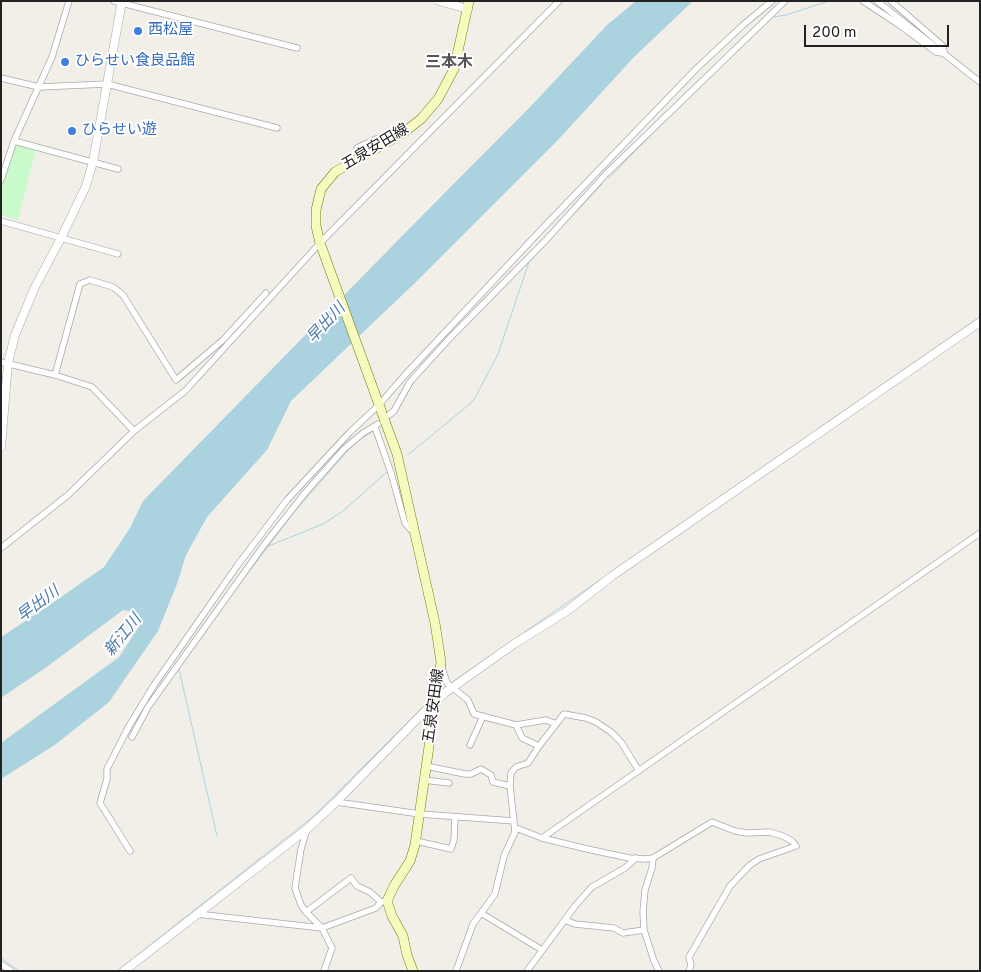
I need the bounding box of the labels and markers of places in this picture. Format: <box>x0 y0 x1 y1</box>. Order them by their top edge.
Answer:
place label: 西松屋 <box>148 22 193 40</box>
marker: 西松屋 <box>132 25 144 37</box>
place label: ひらせい食良品館 <box>75 53 195 71</box>
marker: ひらせい食良品館 <box>59 56 71 68</box>
place label: ひらせい遊 <box>82 122 157 140</box>
marker: ひらせい遊 <box>66 125 78 137</box>

